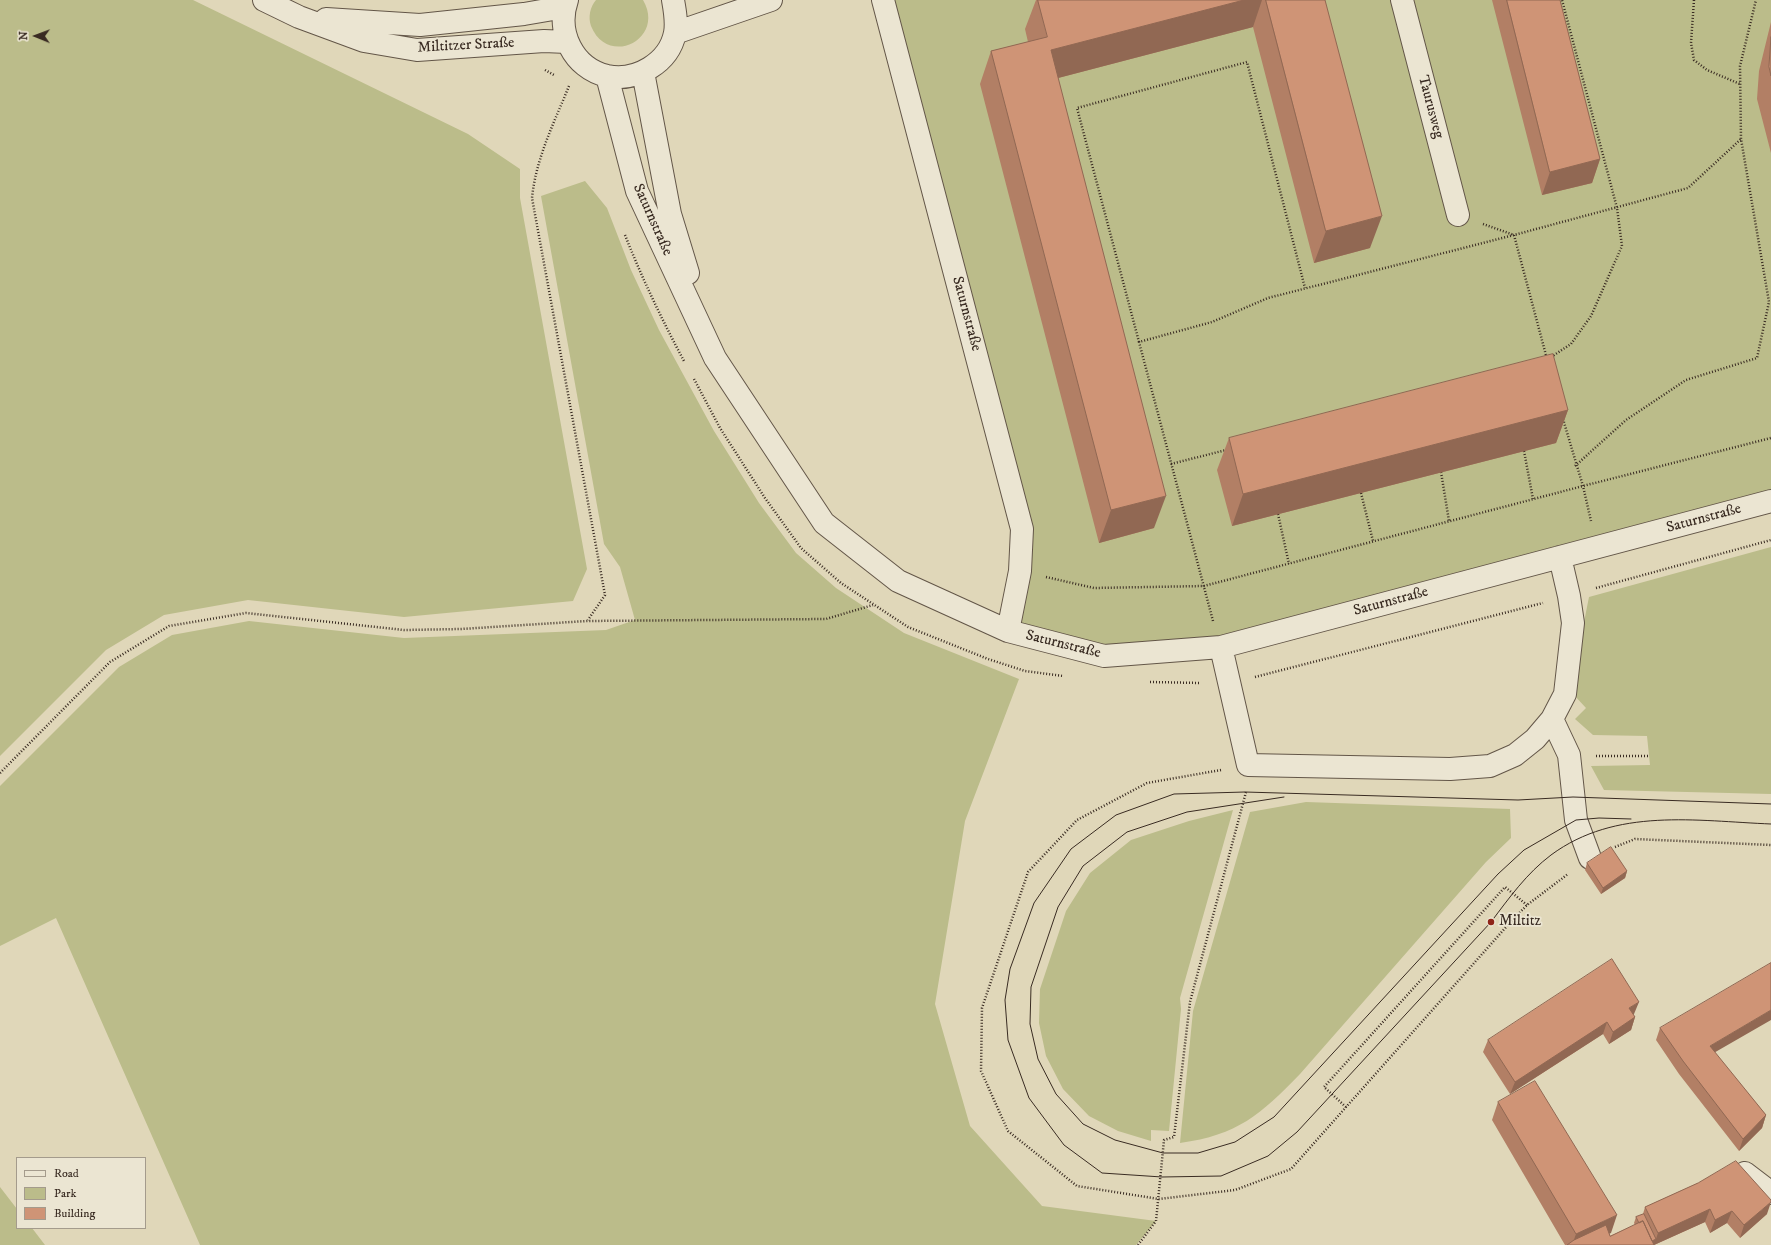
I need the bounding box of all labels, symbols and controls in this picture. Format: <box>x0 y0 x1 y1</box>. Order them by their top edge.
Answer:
north arrow <box>16 16 56 56</box>
text: N <box>17 31 31 40</box>
street label: Miltitzer Straße <box>417 34 515 58</box>
street label: Taurusweg <box>1413 73 1447 141</box>
street label: Saturnstraße <box>628 181 676 259</box>
street label: Saturnstraße <box>947 275 985 353</box>
street label: Saturnstraße <box>1665 500 1743 538</box>
street label: Saturnstraße <box>1352 583 1430 621</box>
street label: Saturnstraße <box>1024 627 1102 663</box>
place label: Miltitz <box>1499 913 1541 931</box>
marker: Miltitz <box>1486 917 1496 927</box>
legend <box>16 1157 146 1229</box>
text: Road <box>54 1166 79 1181</box>
text: Park <box>54 1186 76 1201</box>
text: Building <box>54 1206 95 1221</box>

